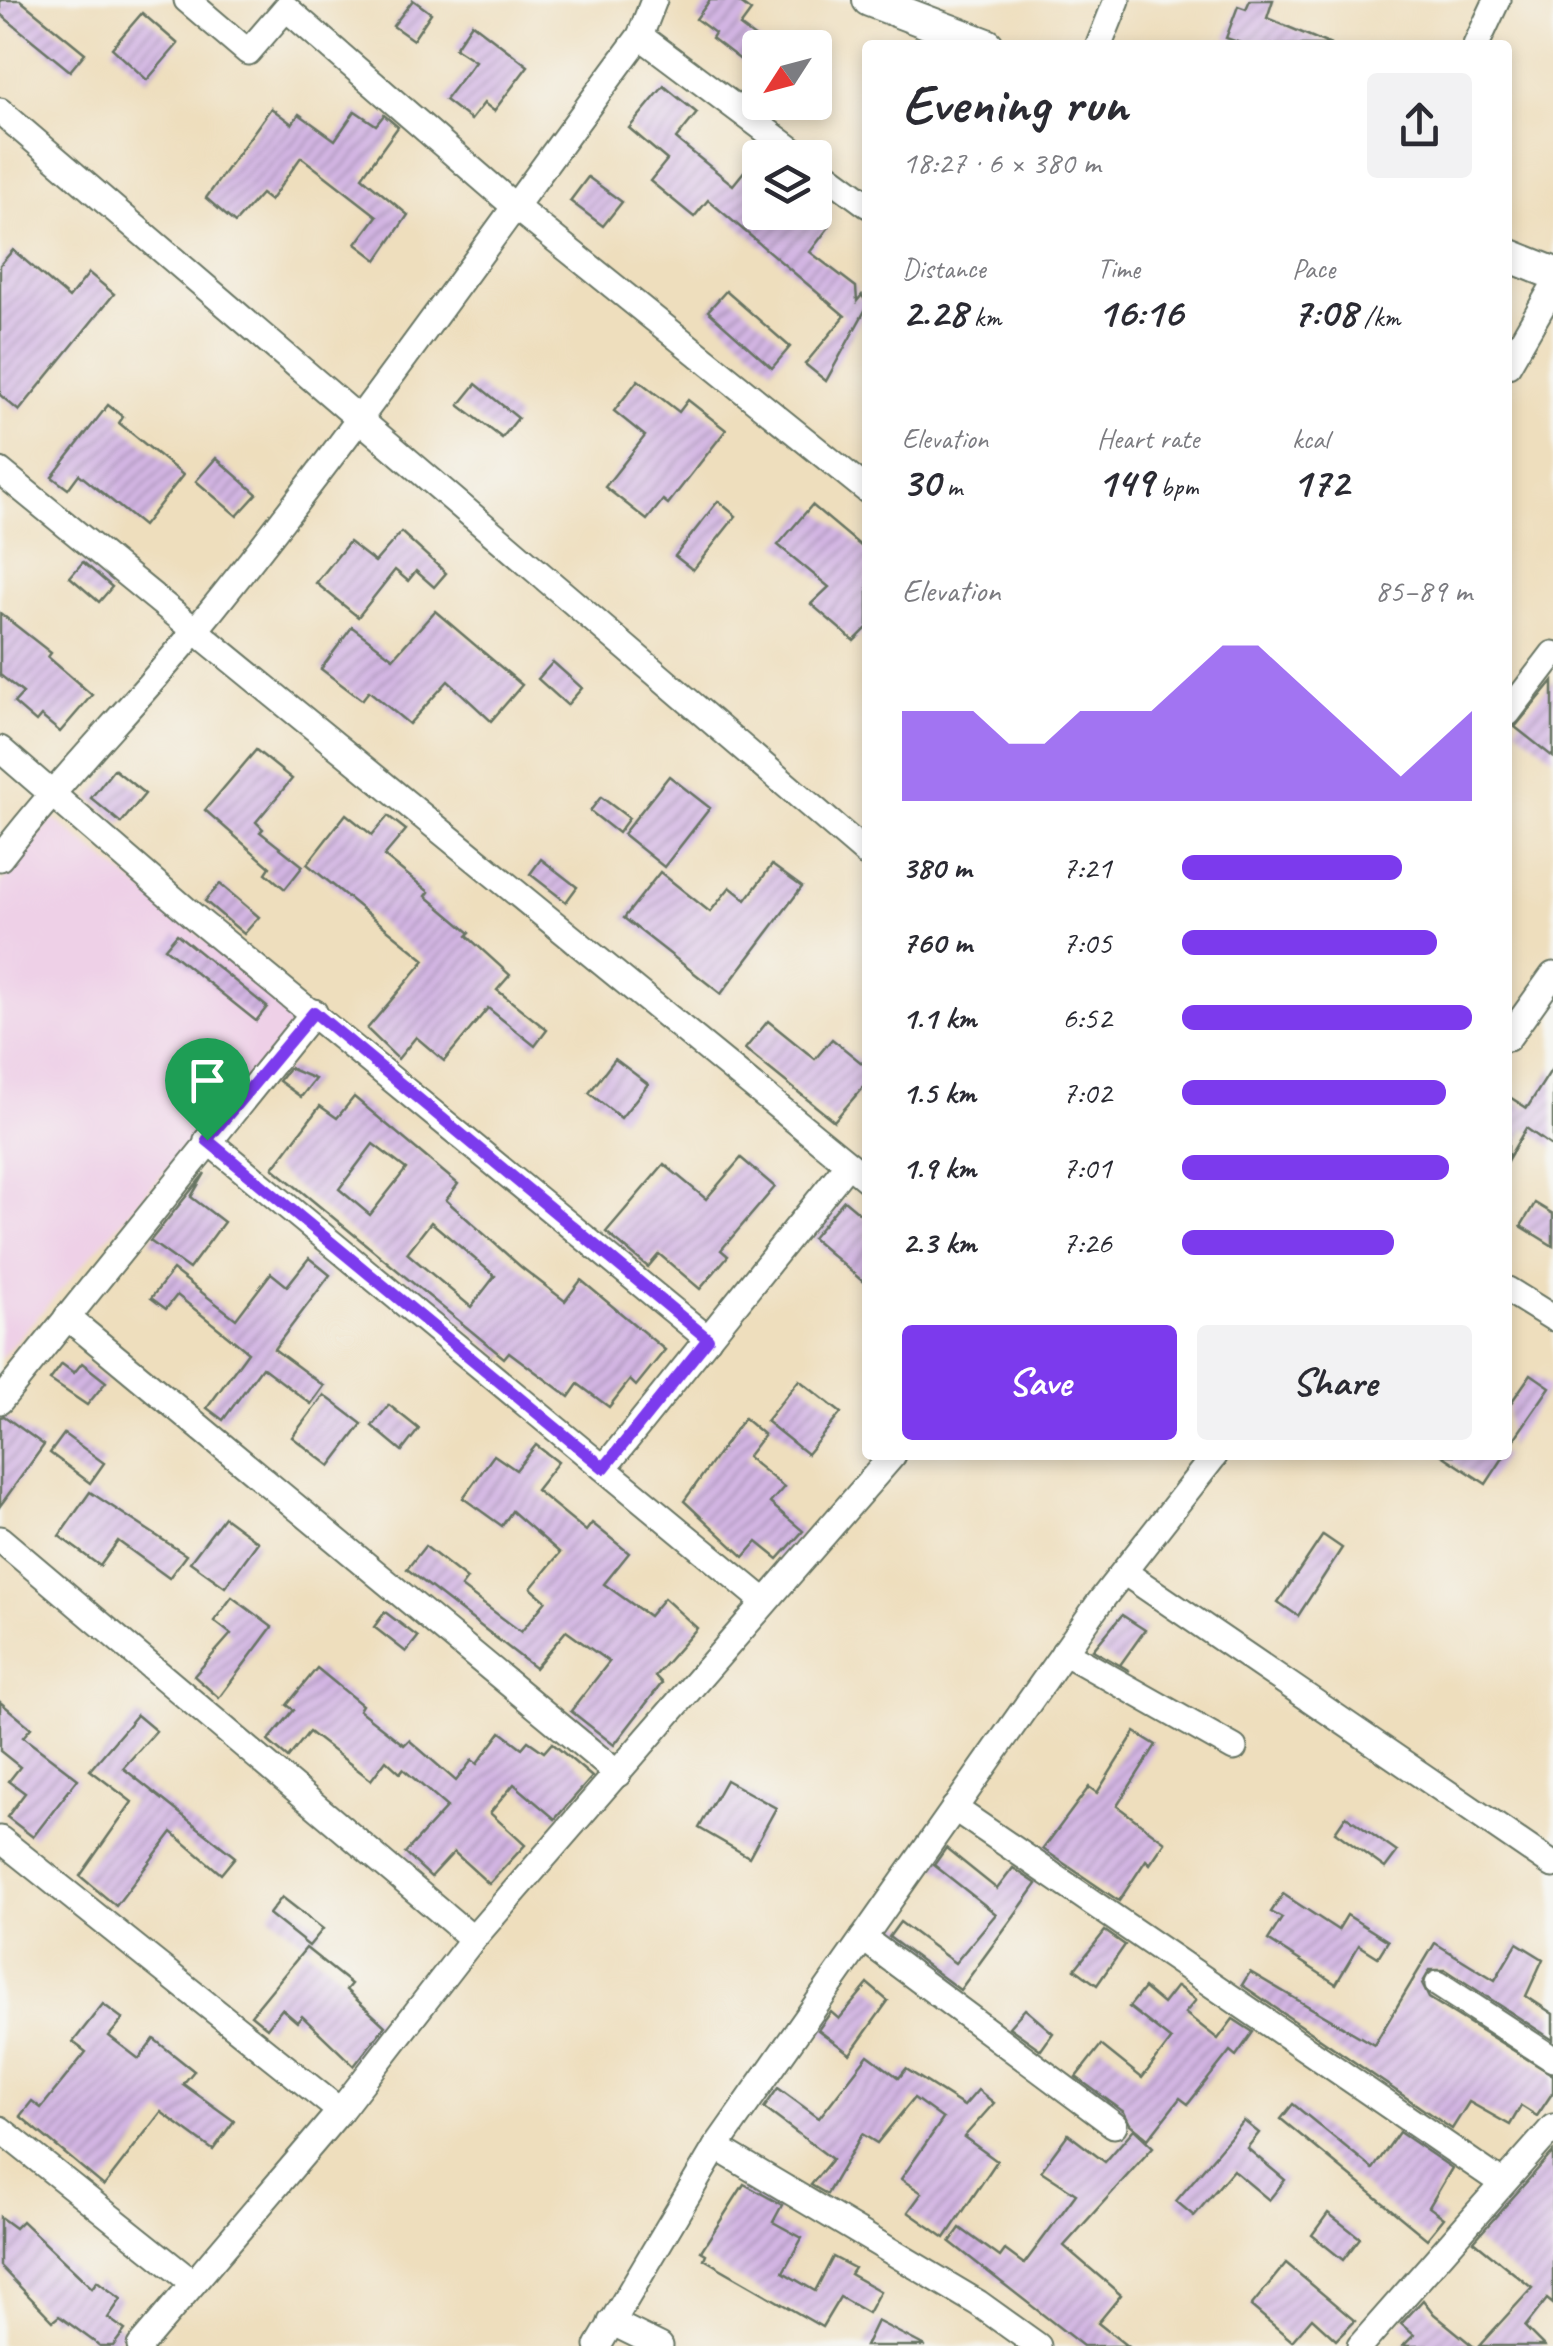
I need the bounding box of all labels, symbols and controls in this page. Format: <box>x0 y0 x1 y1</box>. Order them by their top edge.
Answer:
north arrow <box>742 30 832 120</box>
map controls <box>742 30 832 230</box>
text: Evening run <box>902 69 1127 139</box>
button: share <box>1367 73 1472 178</box>
button: layers <box>742 140 832 230</box>
text: 18:27 · 6 × 380 m <box>902 142 1100 183</box>
text: Distance <box>902 251 986 286</box>
text: Time <box>1097 251 1140 286</box>
text: Pace <box>1292 251 1335 286</box>
text: 2.28 <box>902 286 967 339</box>
text: 16:16 <box>1097 286 1183 339</box>
text: 7:08 <box>1292 286 1357 339</box>
text: km <box>967 299 1001 334</box>
text: /km <box>1357 299 1400 334</box>
text: Elevation <box>902 421 988 456</box>
text: Heart rate <box>1097 421 1199 456</box>
text: kcal <box>1292 421 1329 456</box>
text: 30 <box>902 456 940 509</box>
text: 149 <box>1097 456 1153 509</box>
text: 172 <box>1292 456 1349 509</box>
text: m <box>940 469 962 504</box>
text: bpm <box>1153 469 1198 504</box>
text: Elevation <box>902 570 1000 611</box>
text: 85–89 m <box>1374 570 1472 611</box>
text: 380 m <box>902 847 971 888</box>
text: 7:21 <box>1062 847 1112 888</box>
text: 760 m <box>902 922 972 963</box>
text: 7:05 <box>1062 922 1112 963</box>
text: 1.1 km <box>902 997 976 1038</box>
text: 6:52 <box>1062 997 1112 1038</box>
pin <box>165 1038 250 1141</box>
icon: arrive <box>180 1053 235 1108</box>
text: 1.5 km <box>902 1072 976 1113</box>
text: 7:02 <box>1062 1072 1112 1113</box>
text: 1.9 km <box>902 1147 976 1188</box>
text: 7:01 <box>1062 1147 1112 1188</box>
text: 2.3 km <box>902 1222 976 1263</box>
text: 7:26 <box>1062 1222 1112 1263</box>
button: Save <box>902 1325 1177 1440</box>
button: Share <box>1197 1325 1472 1440</box>

